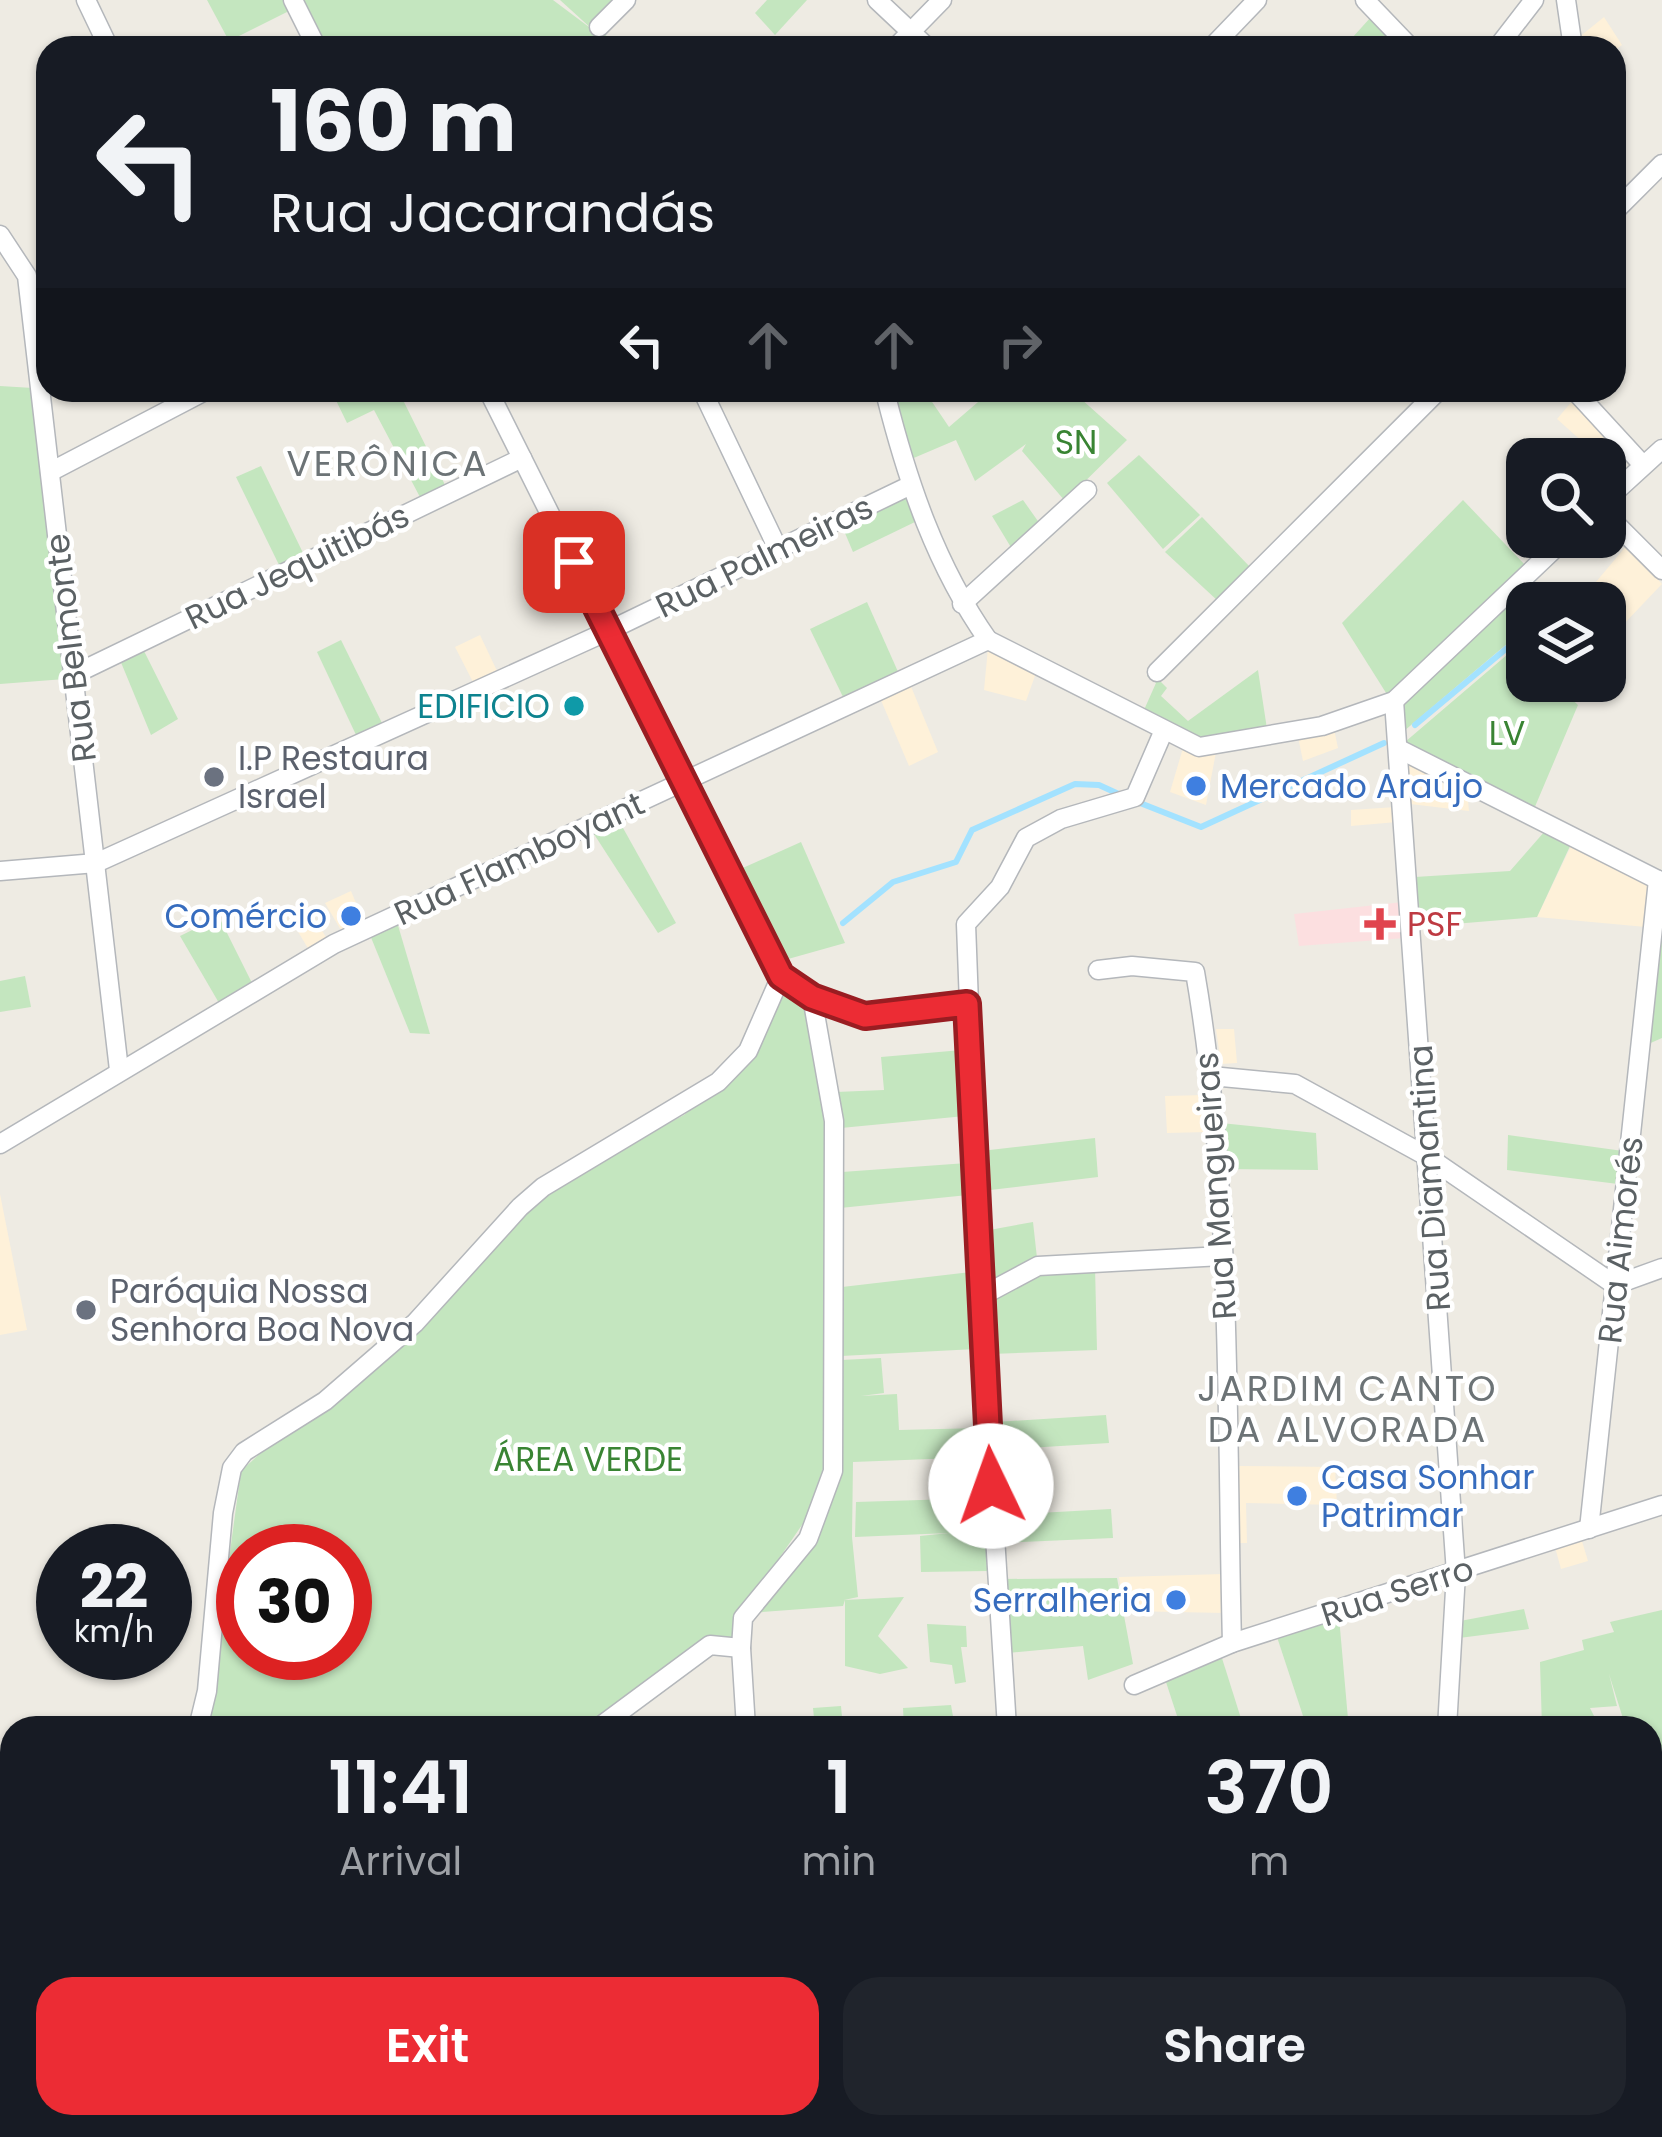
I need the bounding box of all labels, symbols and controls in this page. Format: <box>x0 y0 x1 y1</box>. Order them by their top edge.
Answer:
text: 160 m <box>270 63 517 180</box>
icon: left <box>72 84 228 240</box>
text: Rua Jacarandás <box>270 175 715 251</box>
icon: left <box>609 312 675 378</box>
icon: ahead <box>735 312 801 378</box>
icon: ahead <box>861 312 927 378</box>
icon: right <box>987 312 1053 378</box>
park label: SN <box>1055 419 1097 466</box>
district label: VERÔNICA <box>286 438 490 489</box>
map controls <box>1506 438 1626 702</box>
button: search <box>1506 438 1626 558</box>
street label: Rua Palmeiras <box>648 484 881 629</box>
street label: Rua Jequitibás <box>177 492 417 641</box>
pin <box>523 511 625 613</box>
icon: arrive <box>541 529 607 595</box>
street label: Rua Belmonte <box>33 531 108 765</box>
button: layers <box>1506 582 1626 702</box>
place label: EDIFICIO <box>417 683 550 730</box>
marker: EDIFICIO <box>561 693 587 719</box>
park label: LV <box>1489 710 1525 757</box>
place label: I.P Restaura Israel <box>238 735 429 820</box>
place label: Mercado Araújo <box>1220 763 1483 810</box>
marker: I.P Restaura Israel <box>201 764 227 790</box>
marker: Mercado Araújo <box>1183 773 1209 799</box>
street label: Rua Flamboyant <box>387 780 652 937</box>
place label: Comércio <box>164 893 327 940</box>
place label: PSF <box>1407 901 1462 948</box>
marker: Comércio <box>338 903 364 929</box>
marker: PSF <box>1364 908 1396 940</box>
street label: Rua Diamantina <box>1397 1043 1462 1313</box>
street label: Rua Mangueiras <box>1183 1051 1248 1321</box>
street label: Rua Aimorés <box>1586 1134 1655 1346</box>
place label: Paróquia Nossa Senhora Boa Nova <box>110 1268 414 1353</box>
marker: Paróquia Nossa Senhora Boa Nova <box>73 1297 99 1323</box>
district label: JARDIM CANTO DA ALVORADA <box>1197 1363 1499 1455</box>
position arrow <box>928 1423 1054 1549</box>
park label: ÁREA VERDE <box>493 1436 683 1483</box>
place label: Casa Sonhar Patrimar <box>1321 1454 1534 1539</box>
marker: Casa Sonhar Patrimar <box>1284 1483 1310 1509</box>
speed limit sign: 30 <box>216 1524 372 1680</box>
text: 22 <box>80 1545 148 1629</box>
street label: Rua Serro <box>1315 1545 1479 1638</box>
place label: Serralheria <box>973 1577 1152 1624</box>
marker: Serralheria <box>1163 1587 1189 1613</box>
text: km/h <box>74 1610 154 1653</box>
text: 11:41 <box>328 1737 473 1838</box>
text: 1 <box>826 1737 852 1838</box>
text: 370 <box>1205 1737 1334 1838</box>
text: Arrival <box>339 1834 462 1889</box>
text: min <box>801 1834 876 1889</box>
text: m <box>1249 1834 1289 1889</box>
button: Exit <box>36 1977 819 2115</box>
button: Share <box>843 1977 1626 2115</box>

